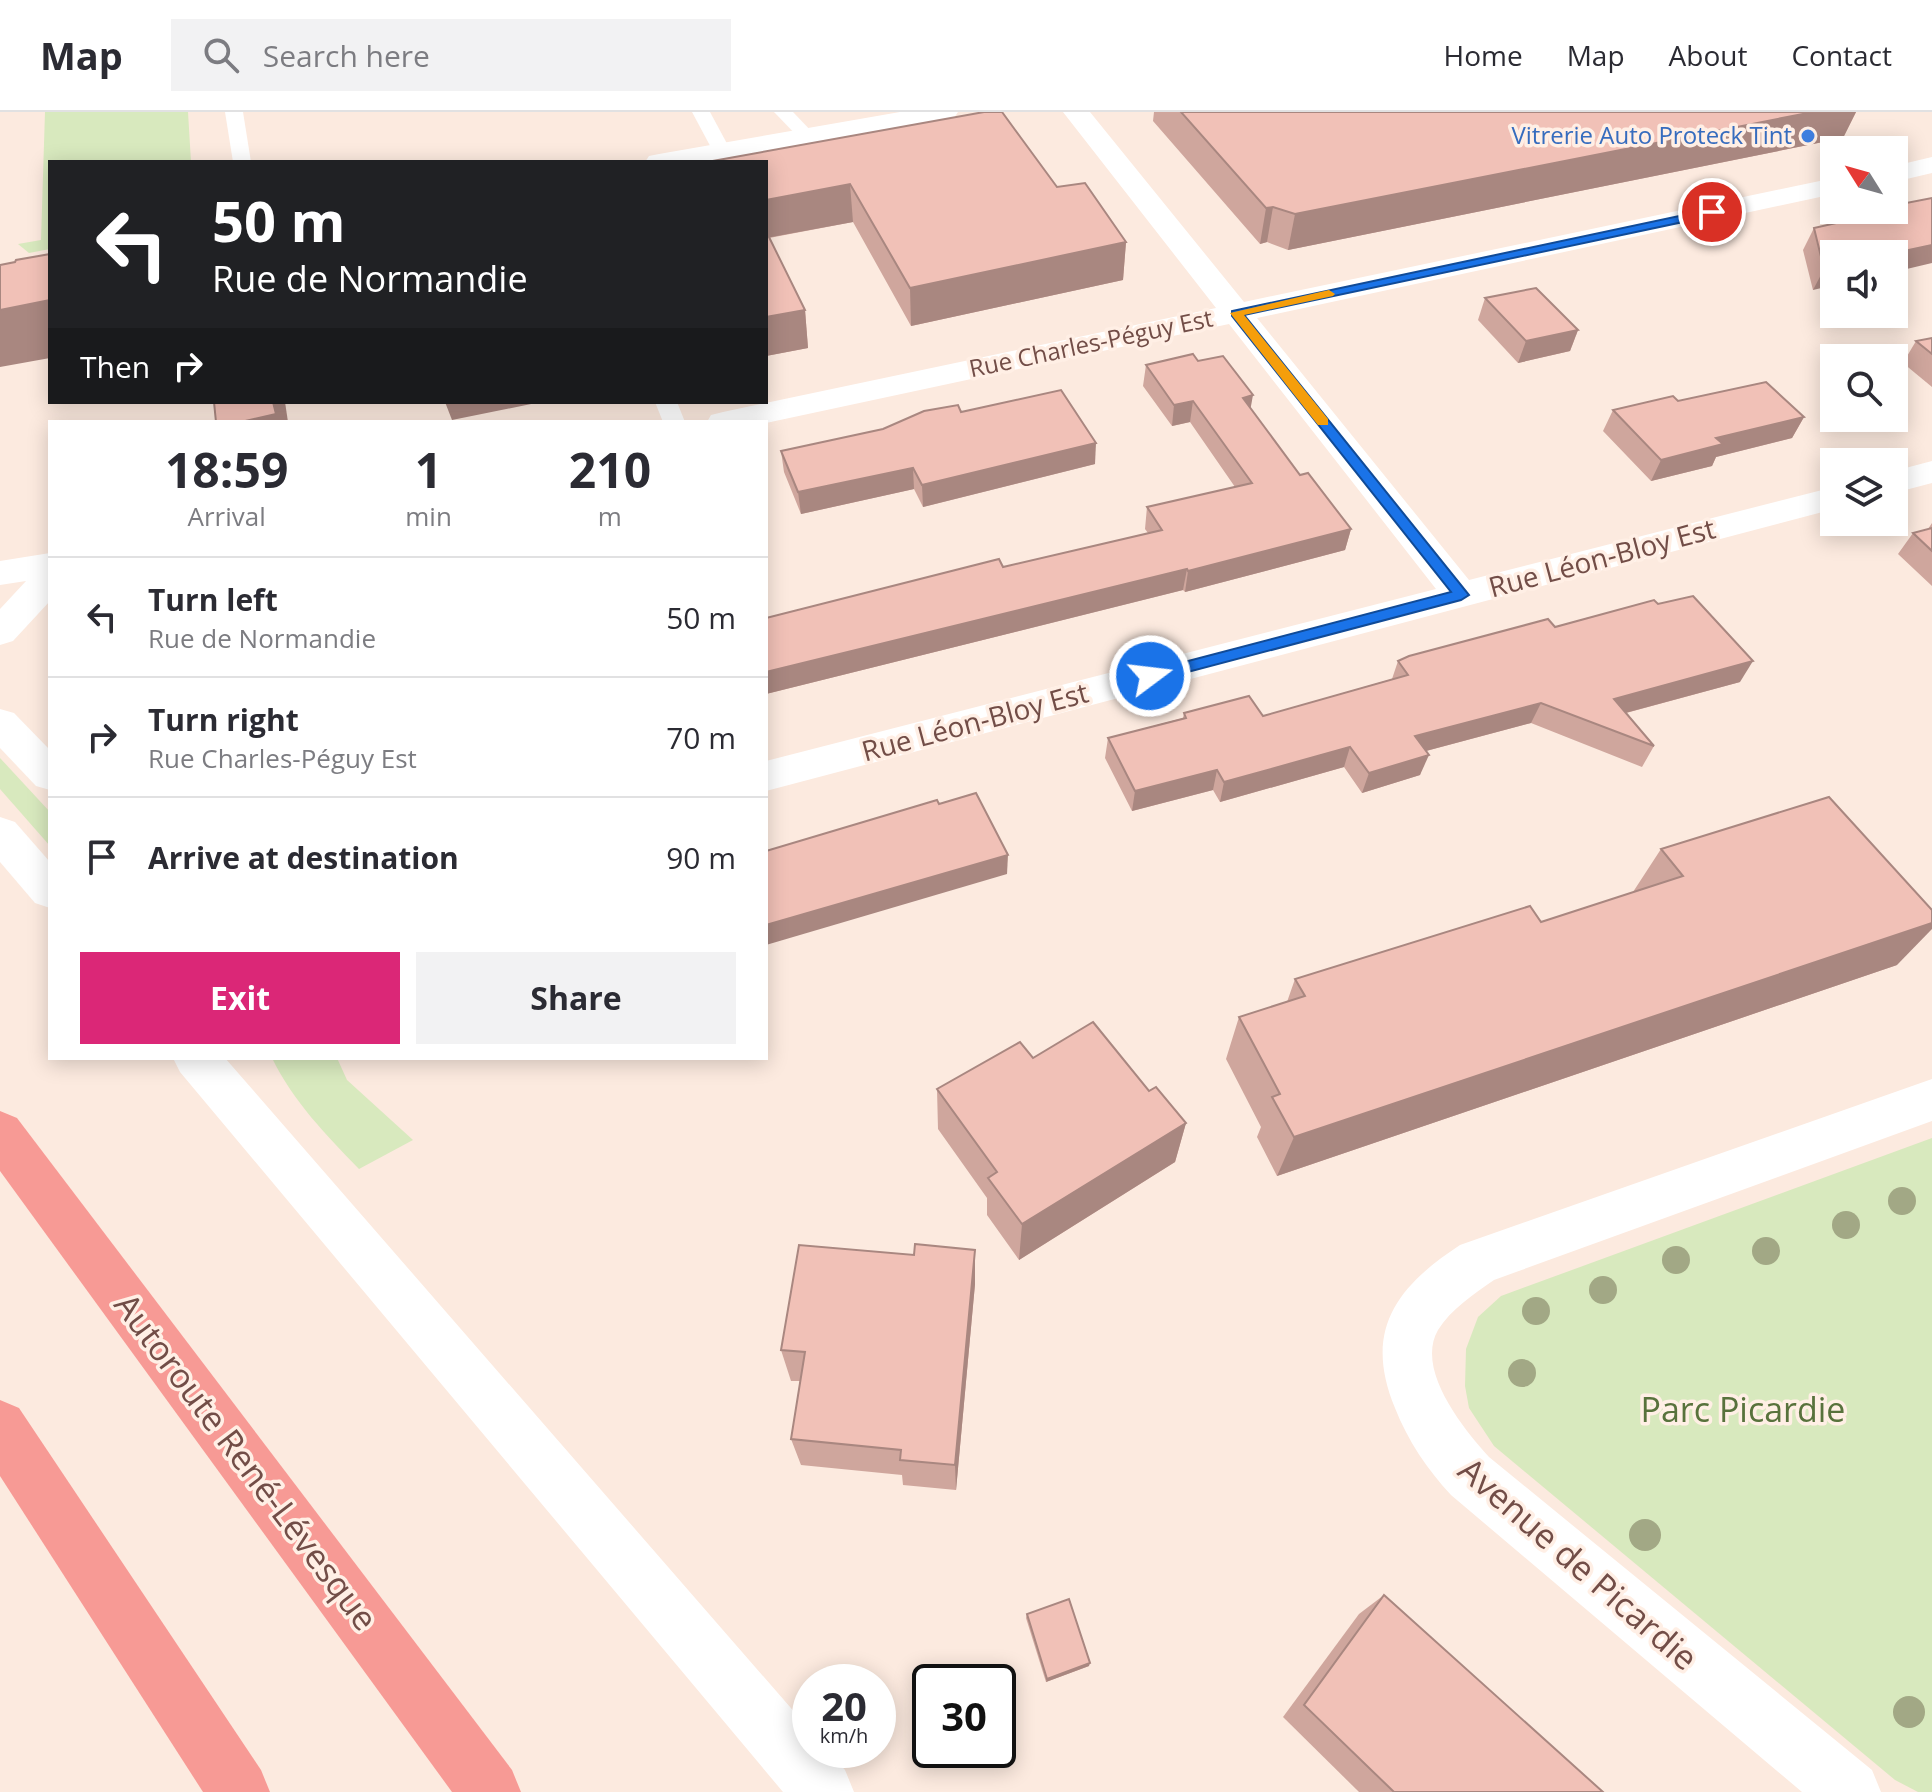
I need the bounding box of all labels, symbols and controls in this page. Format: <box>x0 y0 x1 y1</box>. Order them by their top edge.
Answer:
search box <box>171 19 731 91</box>
text: Map <box>40 29 123 81</box>
icon: search <box>199 33 243 77</box>
text: Search here <box>263 35 430 76</box>
text: Home <box>1444 36 1523 74</box>
text: Map <box>1567 36 1625 74</box>
text: About <box>1669 36 1747 74</box>
text: Contact <box>1791 36 1892 74</box>
place label: Vitrerie Auto Proteck Tint <box>1511 118 1792 151</box>
marker: Vitrerie Auto Proteck Tint <box>1799 127 1817 145</box>
north arrow <box>1820 136 1908 224</box>
map controls <box>1820 136 1908 536</box>
pin <box>1678 178 1746 246</box>
text: 50 m <box>212 182 346 258</box>
icon: arrive <box>1690 190 1734 234</box>
icon: left <box>80 192 184 296</box>
button: sound <box>1820 240 1908 328</box>
text: Rue de Normandie <box>212 254 528 303</box>
street label: Rue Charles-Péguy Est <box>966 301 1215 384</box>
icon: right <box>166 344 210 388</box>
button: search <box>1820 344 1908 432</box>
text: Then <box>80 346 150 387</box>
text: 18:59 <box>165 437 288 502</box>
text: 1 <box>415 437 442 502</box>
text: 210 <box>569 437 651 502</box>
button: layers <box>1820 448 1908 536</box>
text: Arrival <box>187 498 266 534</box>
text: min <box>405 498 452 534</box>
text: m <box>598 498 622 534</box>
street label: Rue Léon-Bloy Est <box>1484 509 1719 606</box>
text: Turn left <box>148 579 278 620</box>
icon: left <box>80 595 124 639</box>
text: 50 m <box>666 597 736 638</box>
text: Rue de Normandie <box>148 620 376 656</box>
position arrow <box>1108 634 1192 718</box>
street label: Rue Léon-Bloy Est <box>857 673 1092 770</box>
text: Turn right <box>148 699 299 740</box>
icon: right <box>80 715 124 759</box>
text: 70 m <box>666 717 736 758</box>
text: Rue Charles-Péguy Est <box>148 740 417 776</box>
icon: arrive <box>80 835 124 879</box>
text: Arrive at destination <box>148 837 459 878</box>
text: 90 m <box>666 837 736 878</box>
button: Exit <box>80 952 400 1044</box>
button: Share <box>416 952 736 1044</box>
street label: Autoroute René-Lévesque <box>105 1283 389 1639</box>
park label: Parc Picardie <box>1641 1386 1845 1432</box>
street label: Avenue de Picardie <box>1449 1447 1708 1680</box>
speed limit sign: 30 <box>912 1664 1016 1768</box>
text: 20 <box>821 1678 867 1733</box>
text: km/h <box>820 1722 868 1749</box>

